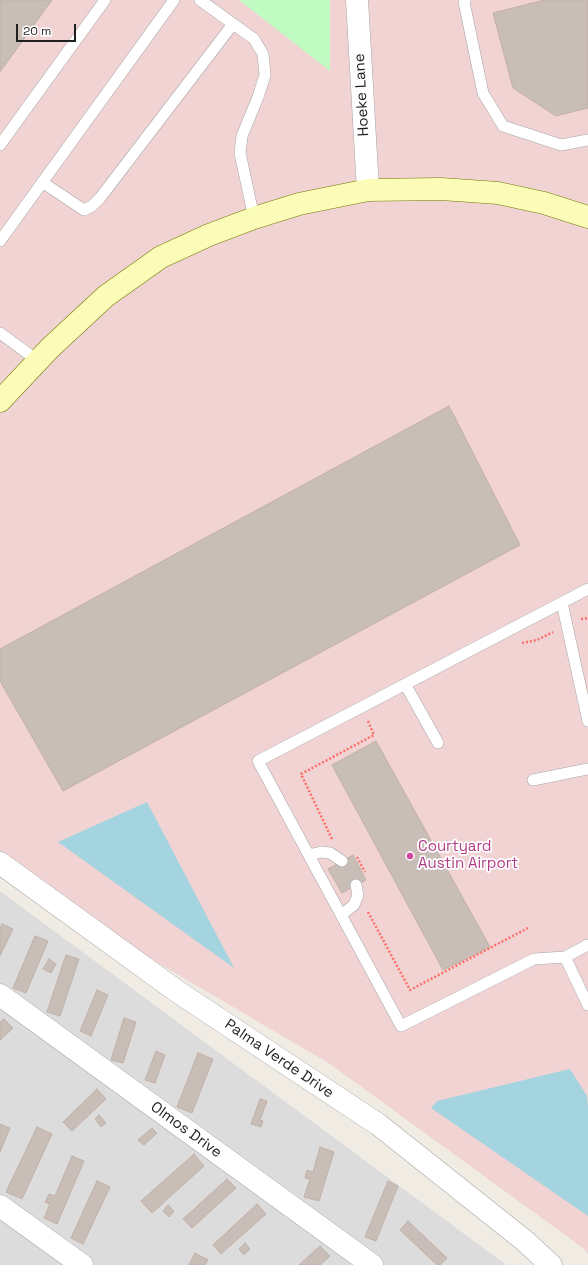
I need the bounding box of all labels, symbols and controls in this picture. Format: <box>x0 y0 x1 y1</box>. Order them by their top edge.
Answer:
scale bar <box>18 16 78 42</box>
text: 20 m <box>23 23 51 39</box>
street label: Hoeke Lane <box>351 53 373 137</box>
place label: Courtyard Austin Airport <box>418 838 518 873</box>
marker: Courtyard Austin Airport <box>405 851 415 861</box>
street label: Palma Verde Drive <box>221 1016 337 1102</box>
street label: Olmos Drive <box>147 1098 225 1162</box>

